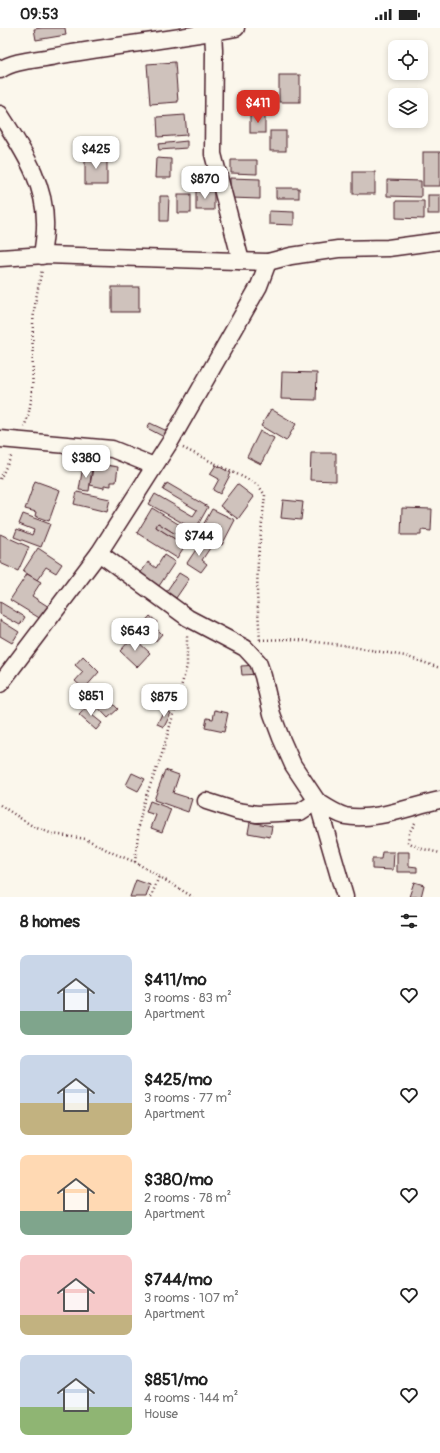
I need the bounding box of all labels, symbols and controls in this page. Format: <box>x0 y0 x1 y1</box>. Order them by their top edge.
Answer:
text: 09:53 <box>20 5 58 24</box>
map controls <box>388 40 428 128</box>
button: locate <box>388 40 428 80</box>
button: layers <box>388 88 428 128</box>
pin: $411 <box>234 90 282 124</box>
text: $411 <box>246 95 270 111</box>
pin: $425 <box>72 136 120 170</box>
text: $425 <box>82 141 110 157</box>
pin: $870 <box>181 166 229 200</box>
text: $870 <box>190 171 220 187</box>
pin: $380 <box>62 445 110 479</box>
text: $380 <box>71 450 101 466</box>
pin: $744 <box>175 523 223 557</box>
text: $744 <box>184 528 214 544</box>
pin: $643 <box>111 618 159 652</box>
text: $643 <box>120 623 150 639</box>
pin: $851 <box>67 683 115 717</box>
pin: $875 <box>140 684 188 718</box>
text: $851 <box>78 688 104 704</box>
text: $875 <box>150 689 178 705</box>
icon: filters <box>398 910 420 932</box>
text: 8 homes <box>20 911 80 932</box>
text: $411/mo <box>144 969 207 990</box>
icon: home <box>52 971 100 1019</box>
icon: heart <box>398 984 420 1006</box>
text: 3 rooms · 83 m² <box>144 990 232 1006</box>
text: Apartment <box>144 1006 205 1022</box>
text: $425/mo <box>144 1069 212 1090</box>
icon: home <box>52 1071 100 1119</box>
icon: heart <box>398 1084 420 1106</box>
text: 3 rooms · 77 m² <box>144 1090 232 1106</box>
text: Apartment <box>144 1106 205 1122</box>
text: $380/mo <box>144 1169 213 1190</box>
icon: home <box>52 1171 100 1219</box>
icon: heart <box>398 1184 420 1206</box>
text: 2 rooms · 78 m² <box>144 1190 231 1206</box>
text: Apartment <box>144 1206 205 1222</box>
text: $744/mo <box>144 1269 212 1290</box>
icon: home <box>52 1271 100 1319</box>
icon: heart <box>398 1284 420 1306</box>
text: 3 rooms · 107 m² <box>144 1290 239 1306</box>
text: Apartment <box>144 1306 205 1322</box>
text: $851/mo <box>144 1369 208 1390</box>
icon: home <box>52 1371 100 1419</box>
icon: heart <box>398 1384 420 1406</box>
text: 4 rooms · 144 m² <box>144 1390 238 1406</box>
text: House <box>144 1406 178 1422</box>

